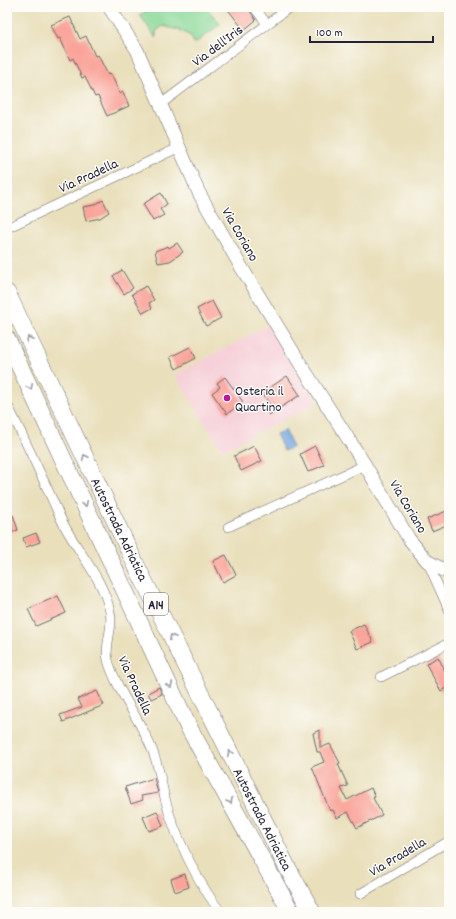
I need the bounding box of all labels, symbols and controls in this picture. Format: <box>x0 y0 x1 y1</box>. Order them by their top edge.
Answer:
scale bar <box>310 18 433 44</box>
street label: Via dell'Iris <box>189 21 248 72</box>
text: 100 m <box>316 25 343 42</box>
street label: Via Pradella <box>56 154 122 199</box>
street label: Via Coriano <box>216 204 263 266</box>
one-way arrow <box>26 336 34 344</box>
place label: Osteria il Quartino <box>235 382 284 418</box>
one-way arrow <box>25 383 33 390</box>
marker: Osteria il Quartino <box>222 393 232 403</box>
one-way arrow <box>82 453 90 461</box>
street label: Autostrada Adriatica <box>85 475 152 585</box>
street label: Via Coriano <box>383 476 431 538</box>
one-way arrow <box>80 500 88 508</box>
road number: A14 <box>144 593 168 615</box>
one-way arrow <box>169 633 177 641</box>
street label: Via Pradella <box>112 653 157 719</box>
one-way arrow <box>165 681 173 689</box>
one-way arrow <box>227 750 235 757</box>
street label: Autostrada Adriatica <box>227 765 296 875</box>
one-way arrow <box>225 797 232 804</box>
street label: Via Pradella <box>366 833 431 883</box>

